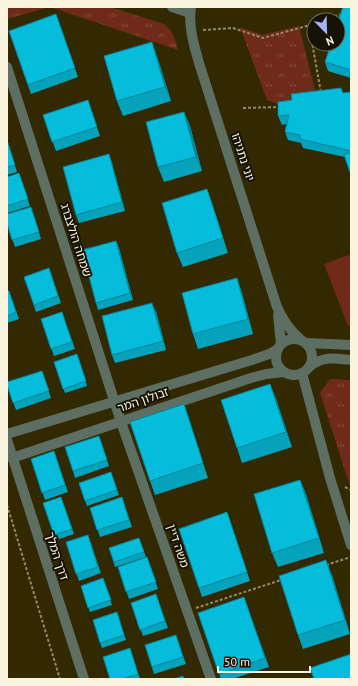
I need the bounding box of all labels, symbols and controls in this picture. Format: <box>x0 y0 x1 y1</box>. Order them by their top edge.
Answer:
north arrow <box>306 12 346 52</box>
text: N <box>324 33 336 49</box>
street label: יוני נתניהו <box>229 131 258 183</box>
street label: שמחה הולצברג <box>58 201 95 279</box>
street label: זבולון המר <box>115 384 170 415</box>
street label: משה דיין <box>164 522 193 570</box>
street label: דרך המלך <box>43 530 72 582</box>
scale bar <box>218 648 310 674</box>
text: 50 m <box>224 654 250 669</box>

